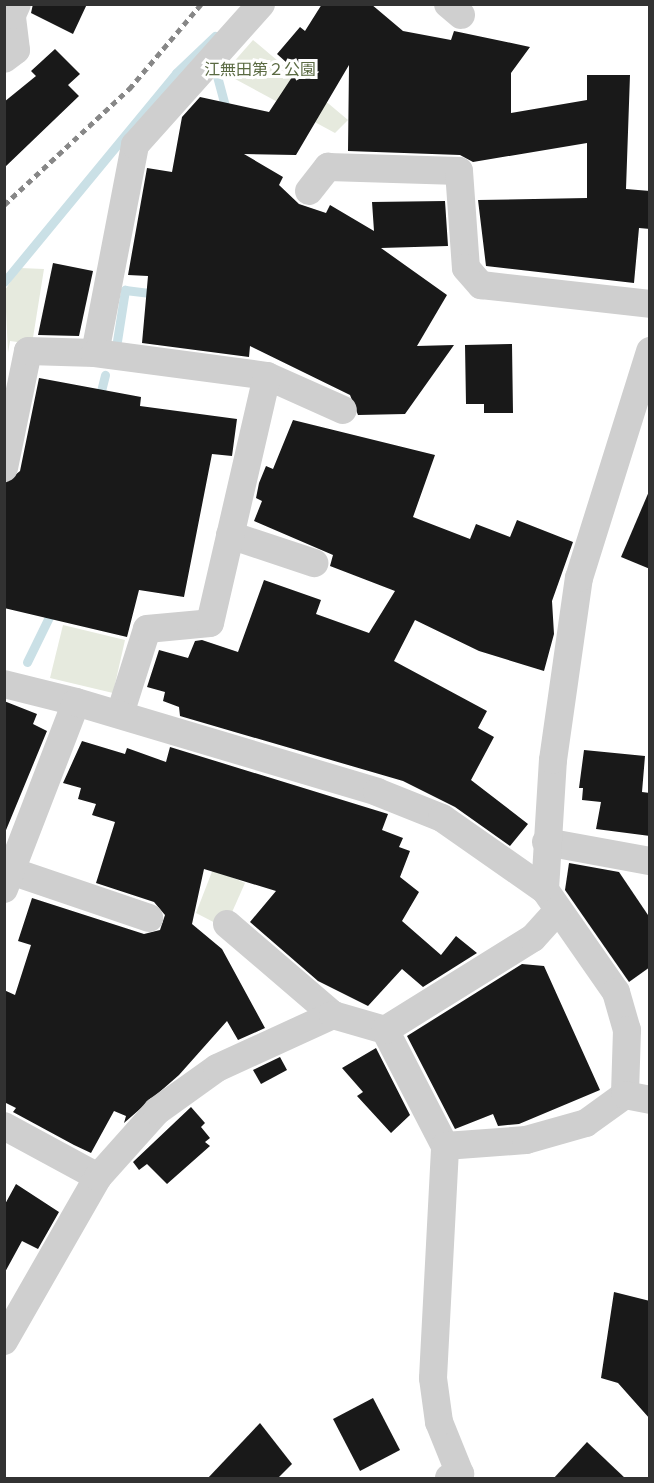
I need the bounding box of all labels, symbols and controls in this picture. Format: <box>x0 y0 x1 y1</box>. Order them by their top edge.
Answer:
park label: 江無田第２公園 <box>204 60 316 80</box>

